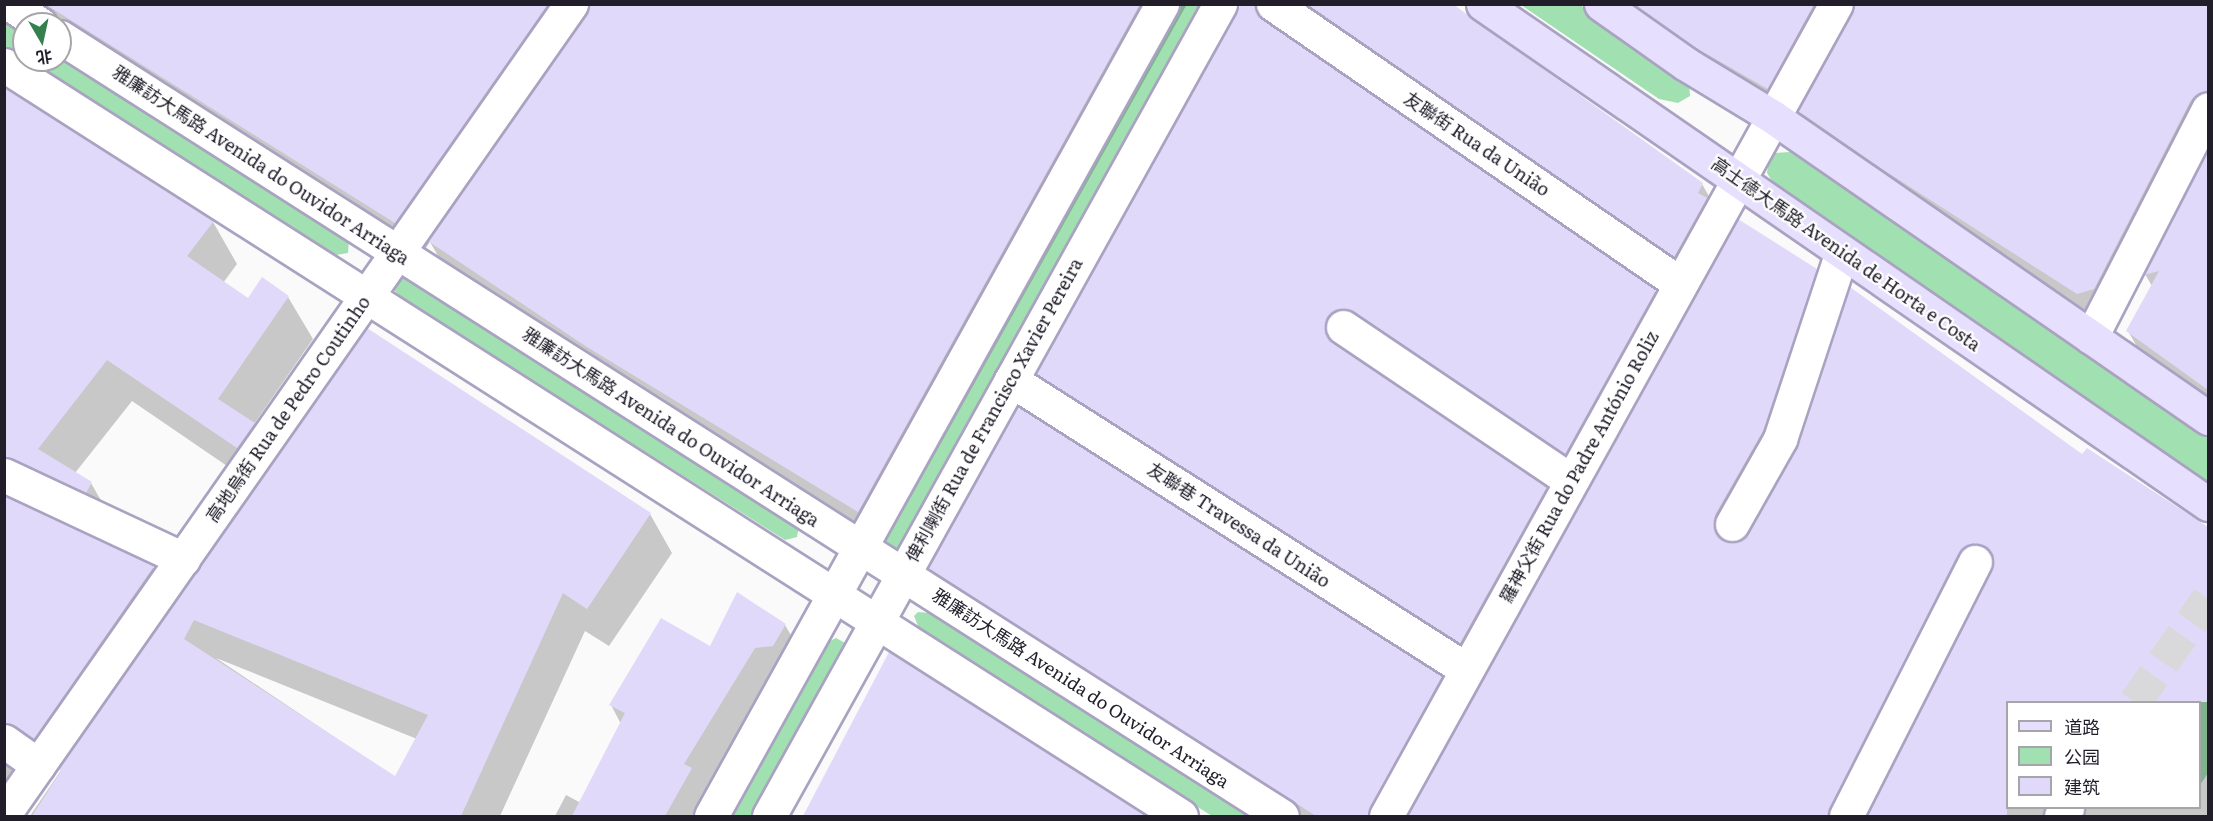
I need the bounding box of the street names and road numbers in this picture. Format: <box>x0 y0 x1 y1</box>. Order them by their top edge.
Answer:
street label: 雅廉訪大馬路 Avenida do Ouvidor Arriaga <box>109 61 413 269</box>
street label: 友聯街 Rua da União <box>1400 87 1554 201</box>
street label: 高士德大馬路 Avenida de Horta e Costa <box>1707 152 1985 356</box>
street label: 俾利喇街 Rua de Francisco Xavier Pereira <box>901 254 1087 566</box>
street label: 高地烏街 Rua de Pedro Coutinho <box>201 292 375 526</box>
street label: 雅廉訪大馬路 Avenida do Ouvidor Arriaga <box>519 323 823 531</box>
street label: 羅神父街 Rua do Padre António Roliz <box>1495 327 1663 607</box>
street label: 友聯巷 Travessa da União <box>1144 458 1334 592</box>
street label: 雅廉訪大馬路 Avenida do Ouvidor Arriaga <box>929 584 1233 792</box>

